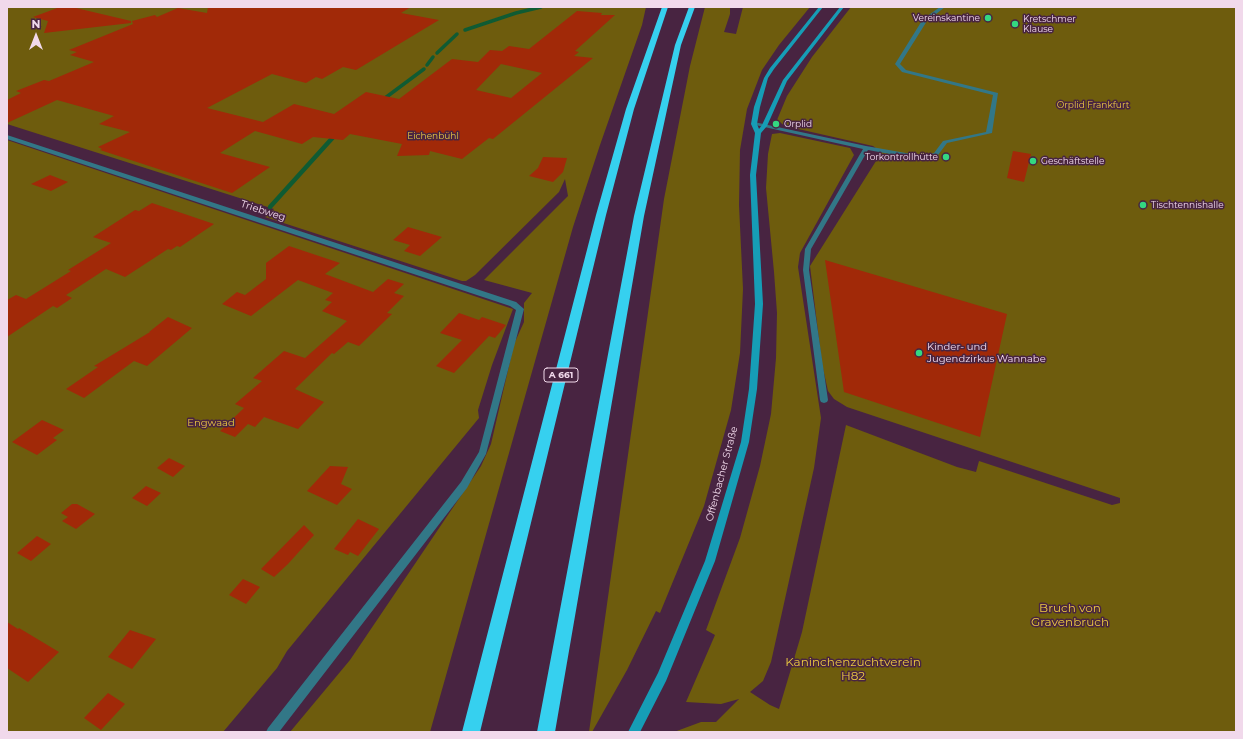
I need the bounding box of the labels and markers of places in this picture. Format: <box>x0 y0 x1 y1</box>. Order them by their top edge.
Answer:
place label: Vereinskantine <box>913 13 980 23</box>
marker: Vereinskantine <box>983 13 993 23</box>
place label: Kretschmer Klause <box>1023 14 1076 35</box>
marker: Kretschmer Klause <box>1010 19 1020 29</box>
marker: Orplid <box>771 119 781 129</box>
place label: Orplid <box>784 119 812 129</box>
place label: Torkontrollhütte <box>865 152 938 162</box>
marker: Torkontrollhütte <box>941 152 951 162</box>
marker: Geschäftstelle <box>1028 156 1038 166</box>
place label: Geschäftstelle <box>1041 156 1104 166</box>
marker: Tischtennishalle <box>1138 200 1148 210</box>
place label: Tischtennishalle <box>1151 200 1224 210</box>
place label: Kinder- und Jugendzirkus Wannabe <box>927 341 1046 364</box>
marker: Kinder- und Jugendzirkus Wannabe <box>914 348 924 358</box>

